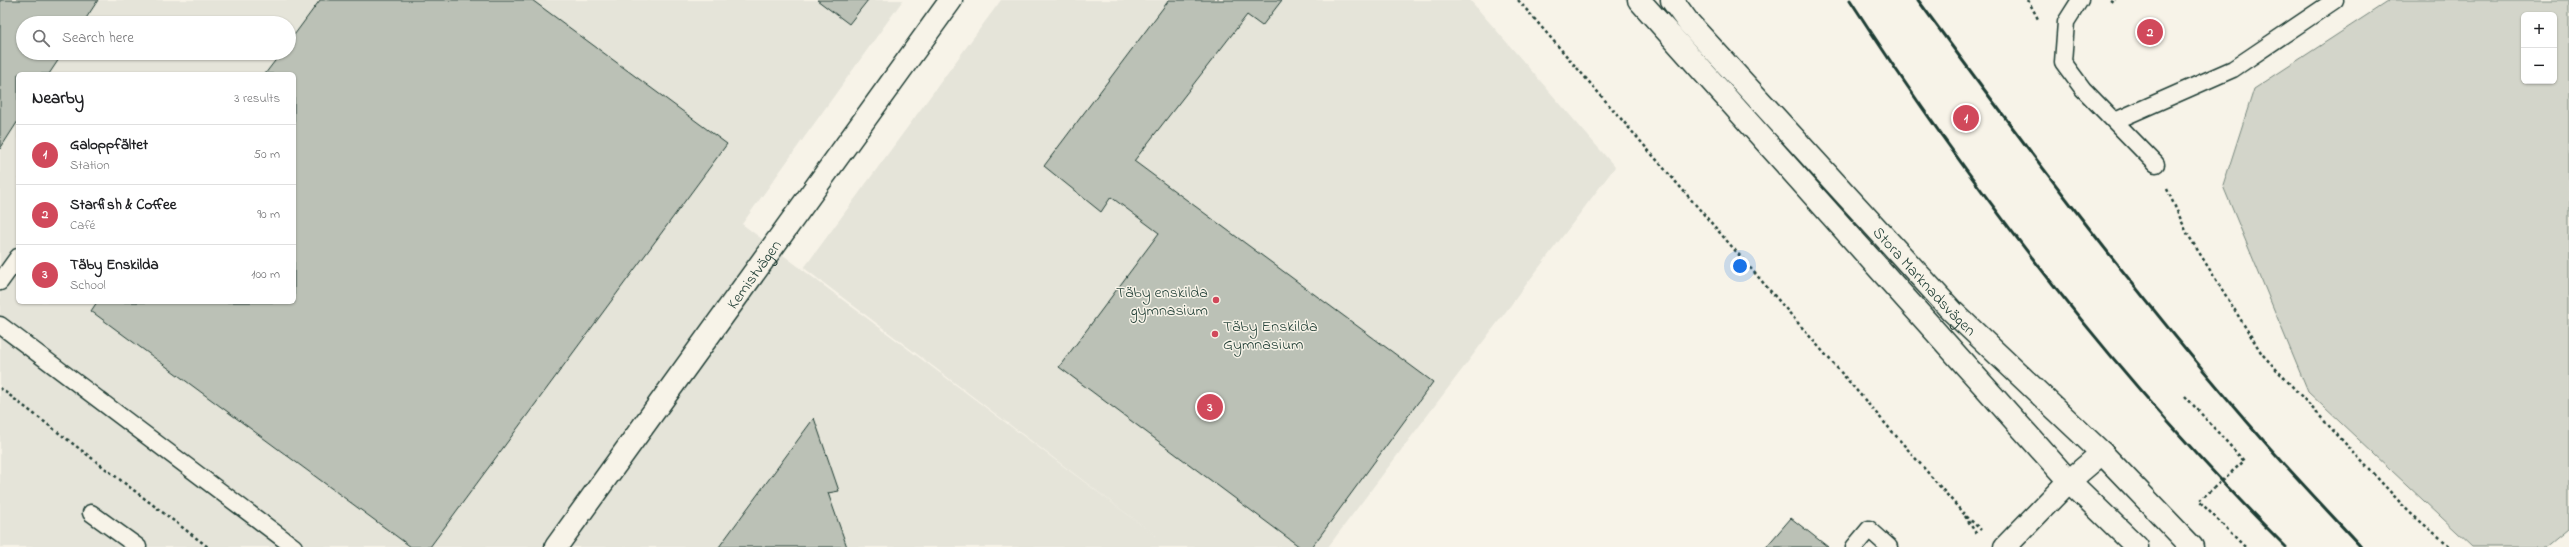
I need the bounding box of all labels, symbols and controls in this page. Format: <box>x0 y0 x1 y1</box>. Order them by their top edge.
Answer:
map controls <box>2521 12 2557 84</box>
button: + <box>2521 12 2557 48</box>
search box <box>16 16 296 60</box>
pin: 2 <box>2137 17 2163 47</box>
icon: search <box>30 27 52 49</box>
text: Search here <box>62 27 134 49</box>
button: − <box>2521 48 2557 84</box>
text: Nearby <box>32 86 84 111</box>
text: 3 results <box>234 89 280 108</box>
pin: 1 <box>1953 103 1979 133</box>
text: Galoppfältet <box>70 134 148 156</box>
text: 1 <box>43 145 47 164</box>
text: 50 m <box>254 145 280 164</box>
text: Station <box>70 156 110 175</box>
text: Starfish & Coffee <box>70 194 176 216</box>
text: 2 <box>42 205 48 224</box>
text: 90 m <box>257 205 280 224</box>
text: Café <box>70 216 95 235</box>
street label: Stora Marknadsvägen <box>1866 222 1981 342</box>
street label: Kemistvägen <box>722 235 788 315</box>
text: Täby Enskilda <box>70 254 159 276</box>
your location <box>1730 256 1750 276</box>
text: 3 <box>42 265 48 284</box>
text: 100 m <box>251 265 280 284</box>
text: School <box>70 276 106 295</box>
place label: Täby enskilda gymnasium <box>1116 281 1208 323</box>
marker: Täby enskilda gymnasium <box>1211 295 1221 305</box>
place label: Täby Enskilda Gymnasium <box>1223 315 1318 357</box>
marker: Täby Enskilda Gymnasium <box>1210 329 1220 339</box>
pin: 3 <box>1197 392 1223 422</box>

